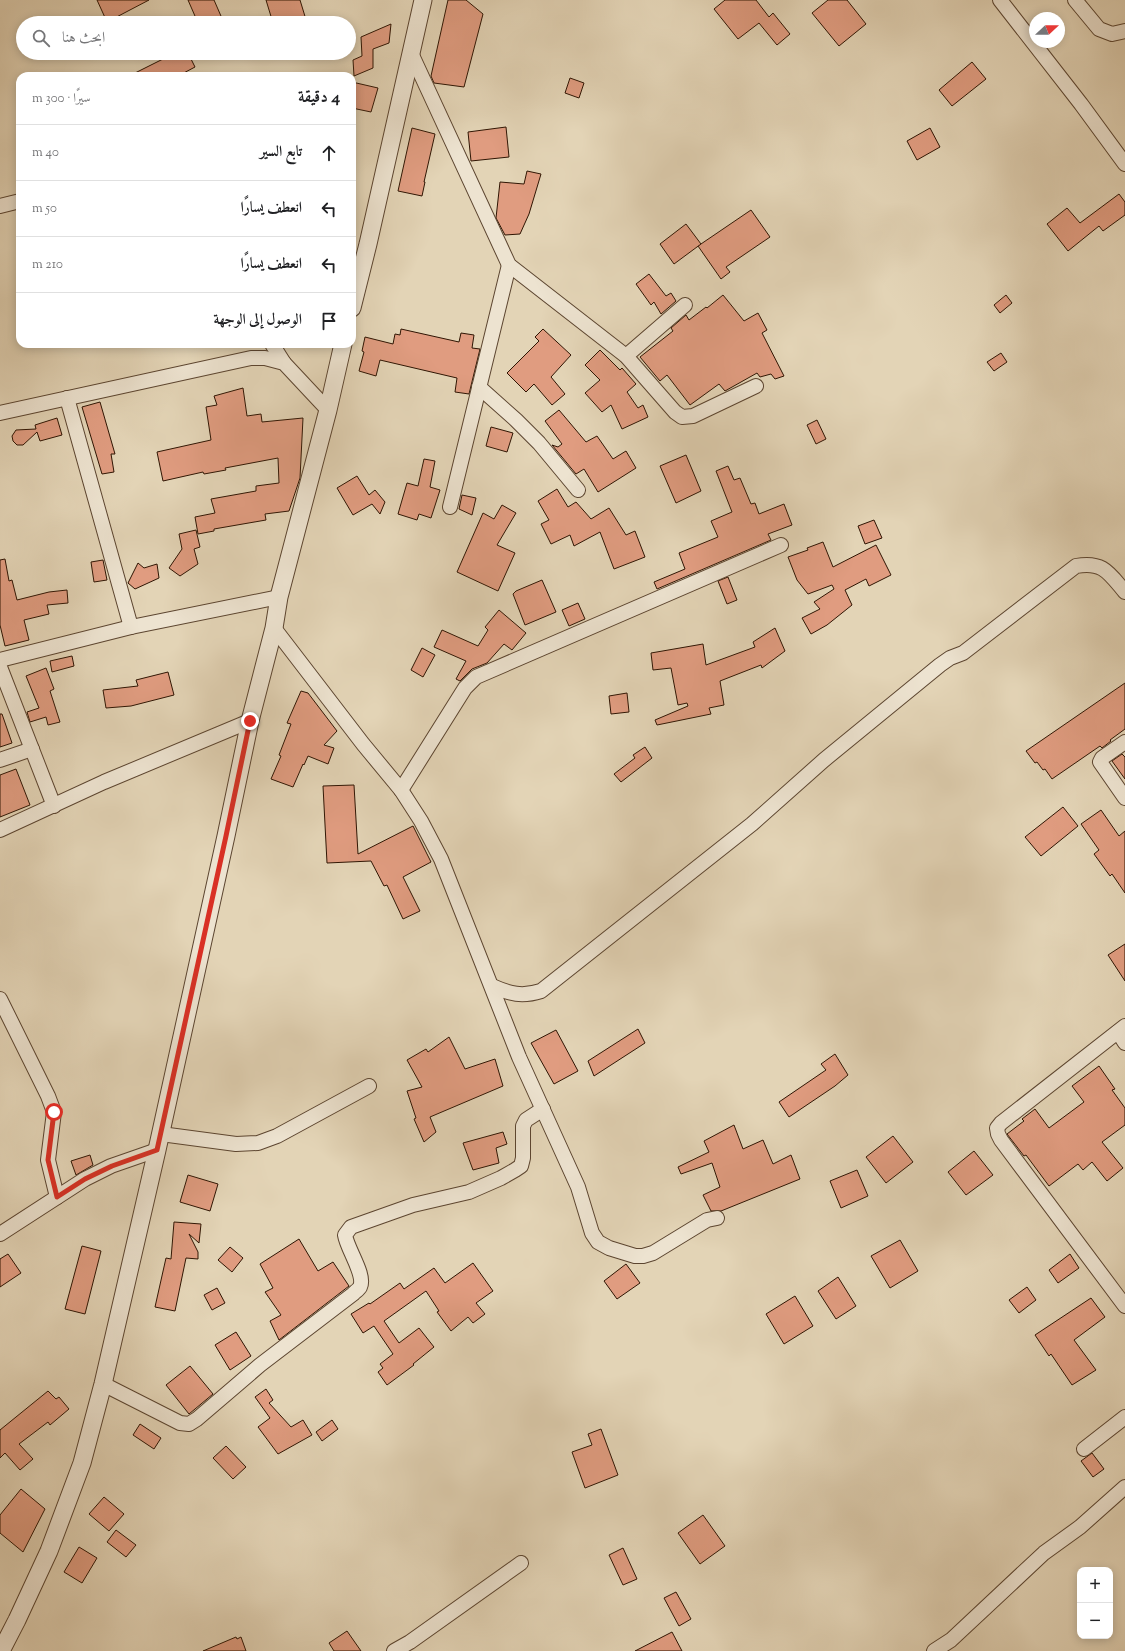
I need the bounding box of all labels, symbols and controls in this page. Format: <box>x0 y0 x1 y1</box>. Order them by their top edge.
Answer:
north arrow <box>1029 12 1065 48</box>
search box <box>16 16 356 60</box>
icon: search <box>30 27 52 49</box>
text: ابحث هنا <box>62 28 105 49</box>
text: 4 دقيقة <box>298 86 340 110</box>
text: سيرًا · 300 m <box>32 90 91 108</box>
text: تابع السير <box>260 142 302 163</box>
icon: ahead <box>318 142 340 164</box>
text: 40 m <box>32 144 59 162</box>
text: انعطف يسارًا <box>241 198 302 219</box>
icon: left <box>318 198 340 220</box>
text: 50 m <box>32 200 57 218</box>
text: انعطف يسارًا <box>241 254 302 275</box>
icon: left <box>318 254 340 276</box>
text: 210 m <box>32 256 63 274</box>
text: الوصول إلى الوجهة <box>213 310 302 331</box>
icon: arrive <box>318 310 340 332</box>
route end <box>241 712 259 730</box>
route start <box>45 1103 63 1121</box>
map controls <box>1077 1567 1113 1639</box>
button: + <box>1077 1567 1113 1603</box>
button: − <box>1077 1603 1113 1639</box>

